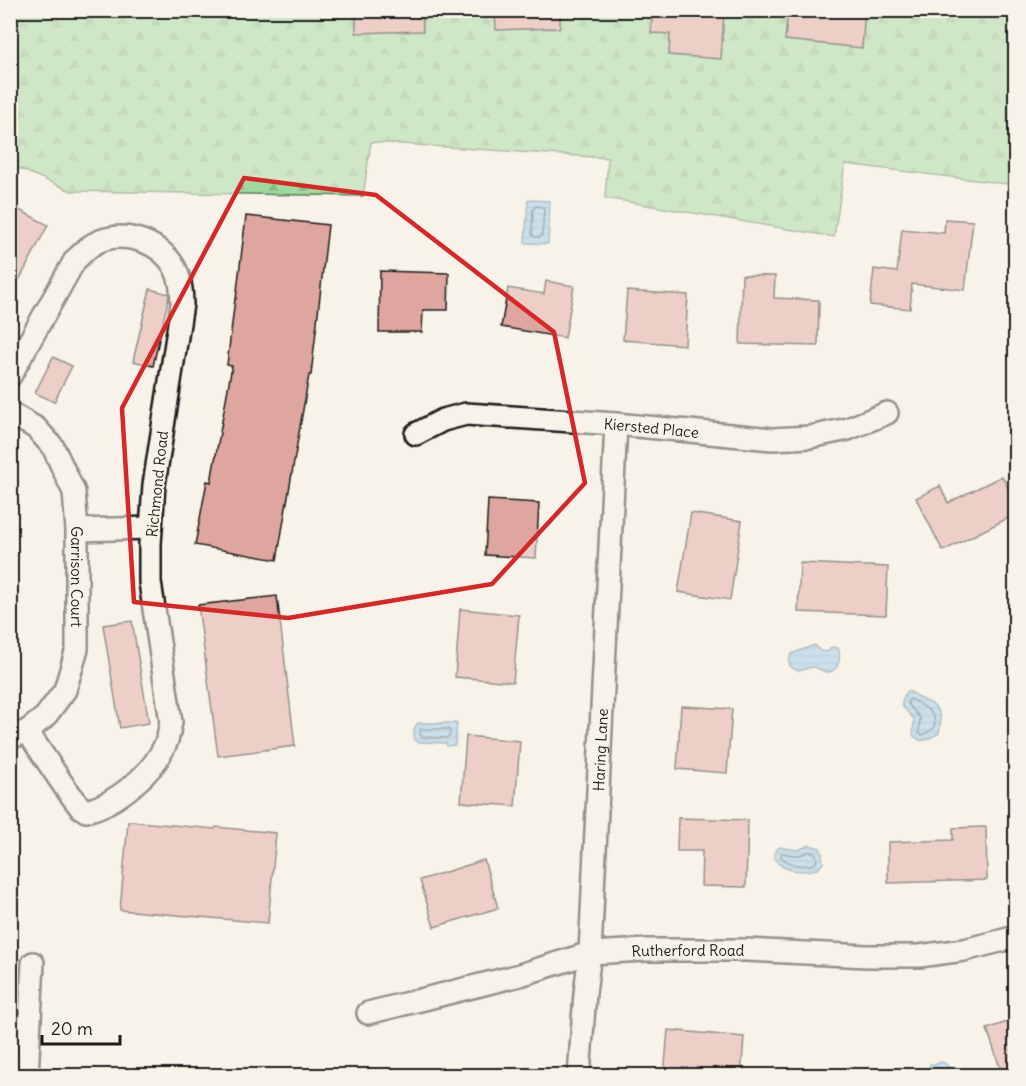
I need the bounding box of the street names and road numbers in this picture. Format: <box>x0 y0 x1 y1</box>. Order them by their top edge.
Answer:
street label: Kiersted Place <box>603 414 700 441</box>
street label: Richmond Road <box>142 430 172 538</box>
street label: Garrison Court <box>68 526 87 627</box>
street label: Haring Lane <box>588 708 612 792</box>
street label: Rutherford Road <box>631 940 744 960</box>

